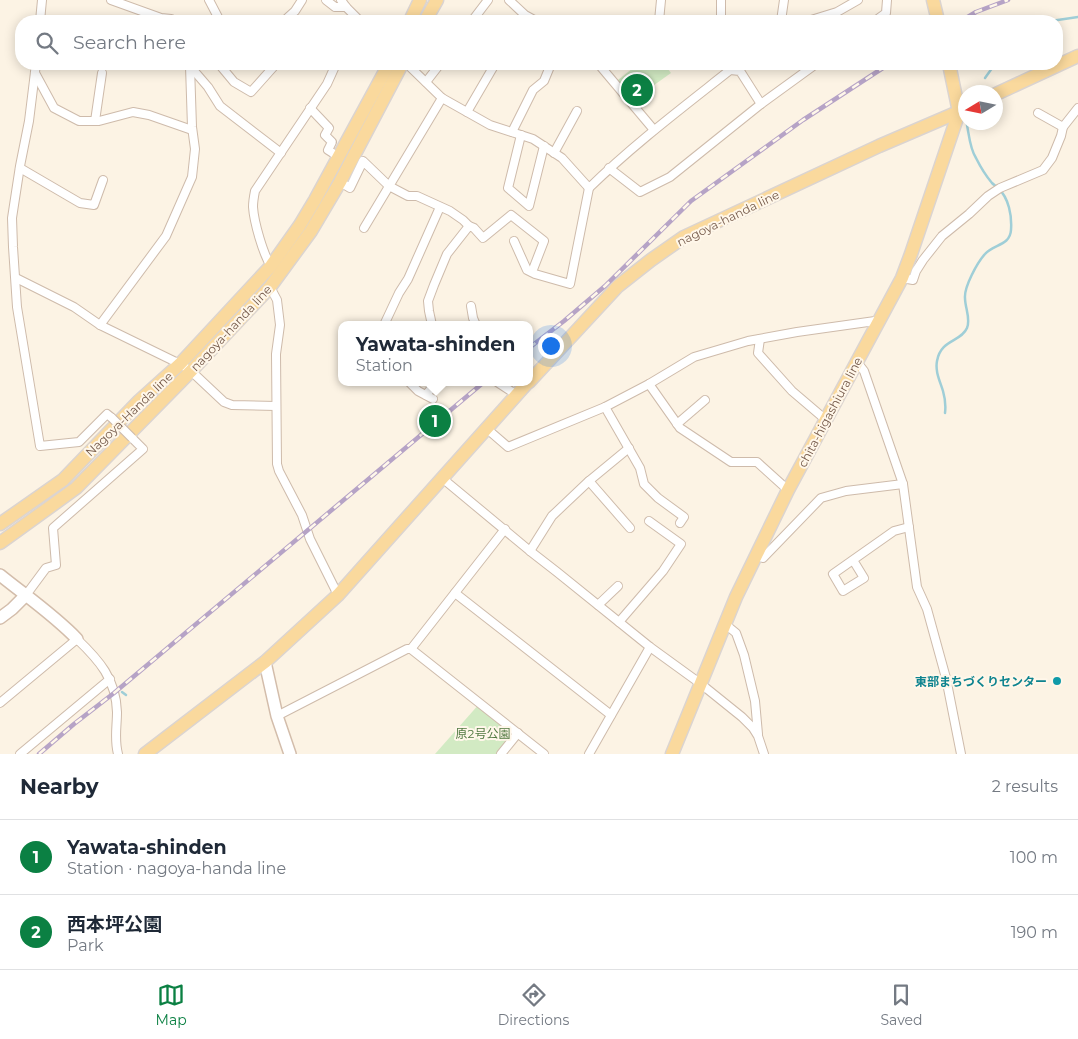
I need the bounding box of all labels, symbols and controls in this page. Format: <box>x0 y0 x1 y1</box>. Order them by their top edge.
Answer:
search box <box>15 15 1063 70</box>
icon: search <box>33 29 61 57</box>
text: Search here <box>73 31 186 54</box>
pin: 2 <box>621 71 653 109</box>
north arrow <box>958 85 1003 130</box>
street label: nagoya-handa line <box>674 187 782 249</box>
street label: nagoya-handa line <box>187 282 275 374</box>
popup <box>338 321 533 386</box>
text: Yawata-shinden <box>356 333 515 356</box>
your location <box>538 333 564 359</box>
street label: chita-higashiura line <box>795 354 865 470</box>
text: Station <box>356 356 413 375</box>
street label: Nagoya-Handa line <box>82 368 176 460</box>
pin: 1 <box>419 402 451 440</box>
place label: 東部まちづくりセンター <box>915 674 1047 689</box>
marker: 東部まちづくりセンター <box>1051 675 1063 687</box>
park label: 原2号公園 <box>456 726 510 741</box>
text: Nearby <box>20 774 99 799</box>
text: 2 results <box>992 777 1058 796</box>
text: Yawata-shinden <box>67 836 227 859</box>
text: 1 <box>33 848 39 867</box>
text: 100 m <box>1010 848 1058 867</box>
text: Station · nagoya-handa line <box>67 859 286 878</box>
text: 西本坪公園 <box>67 913 162 936</box>
text: 2 <box>31 923 41 942</box>
text: 190 m <box>1011 923 1058 942</box>
text: Park <box>67 936 104 955</box>
tab: Map <box>156 981 187 1029</box>
tab: Directions <box>498 981 569 1029</box>
tab: Saved <box>880 981 922 1029</box>

